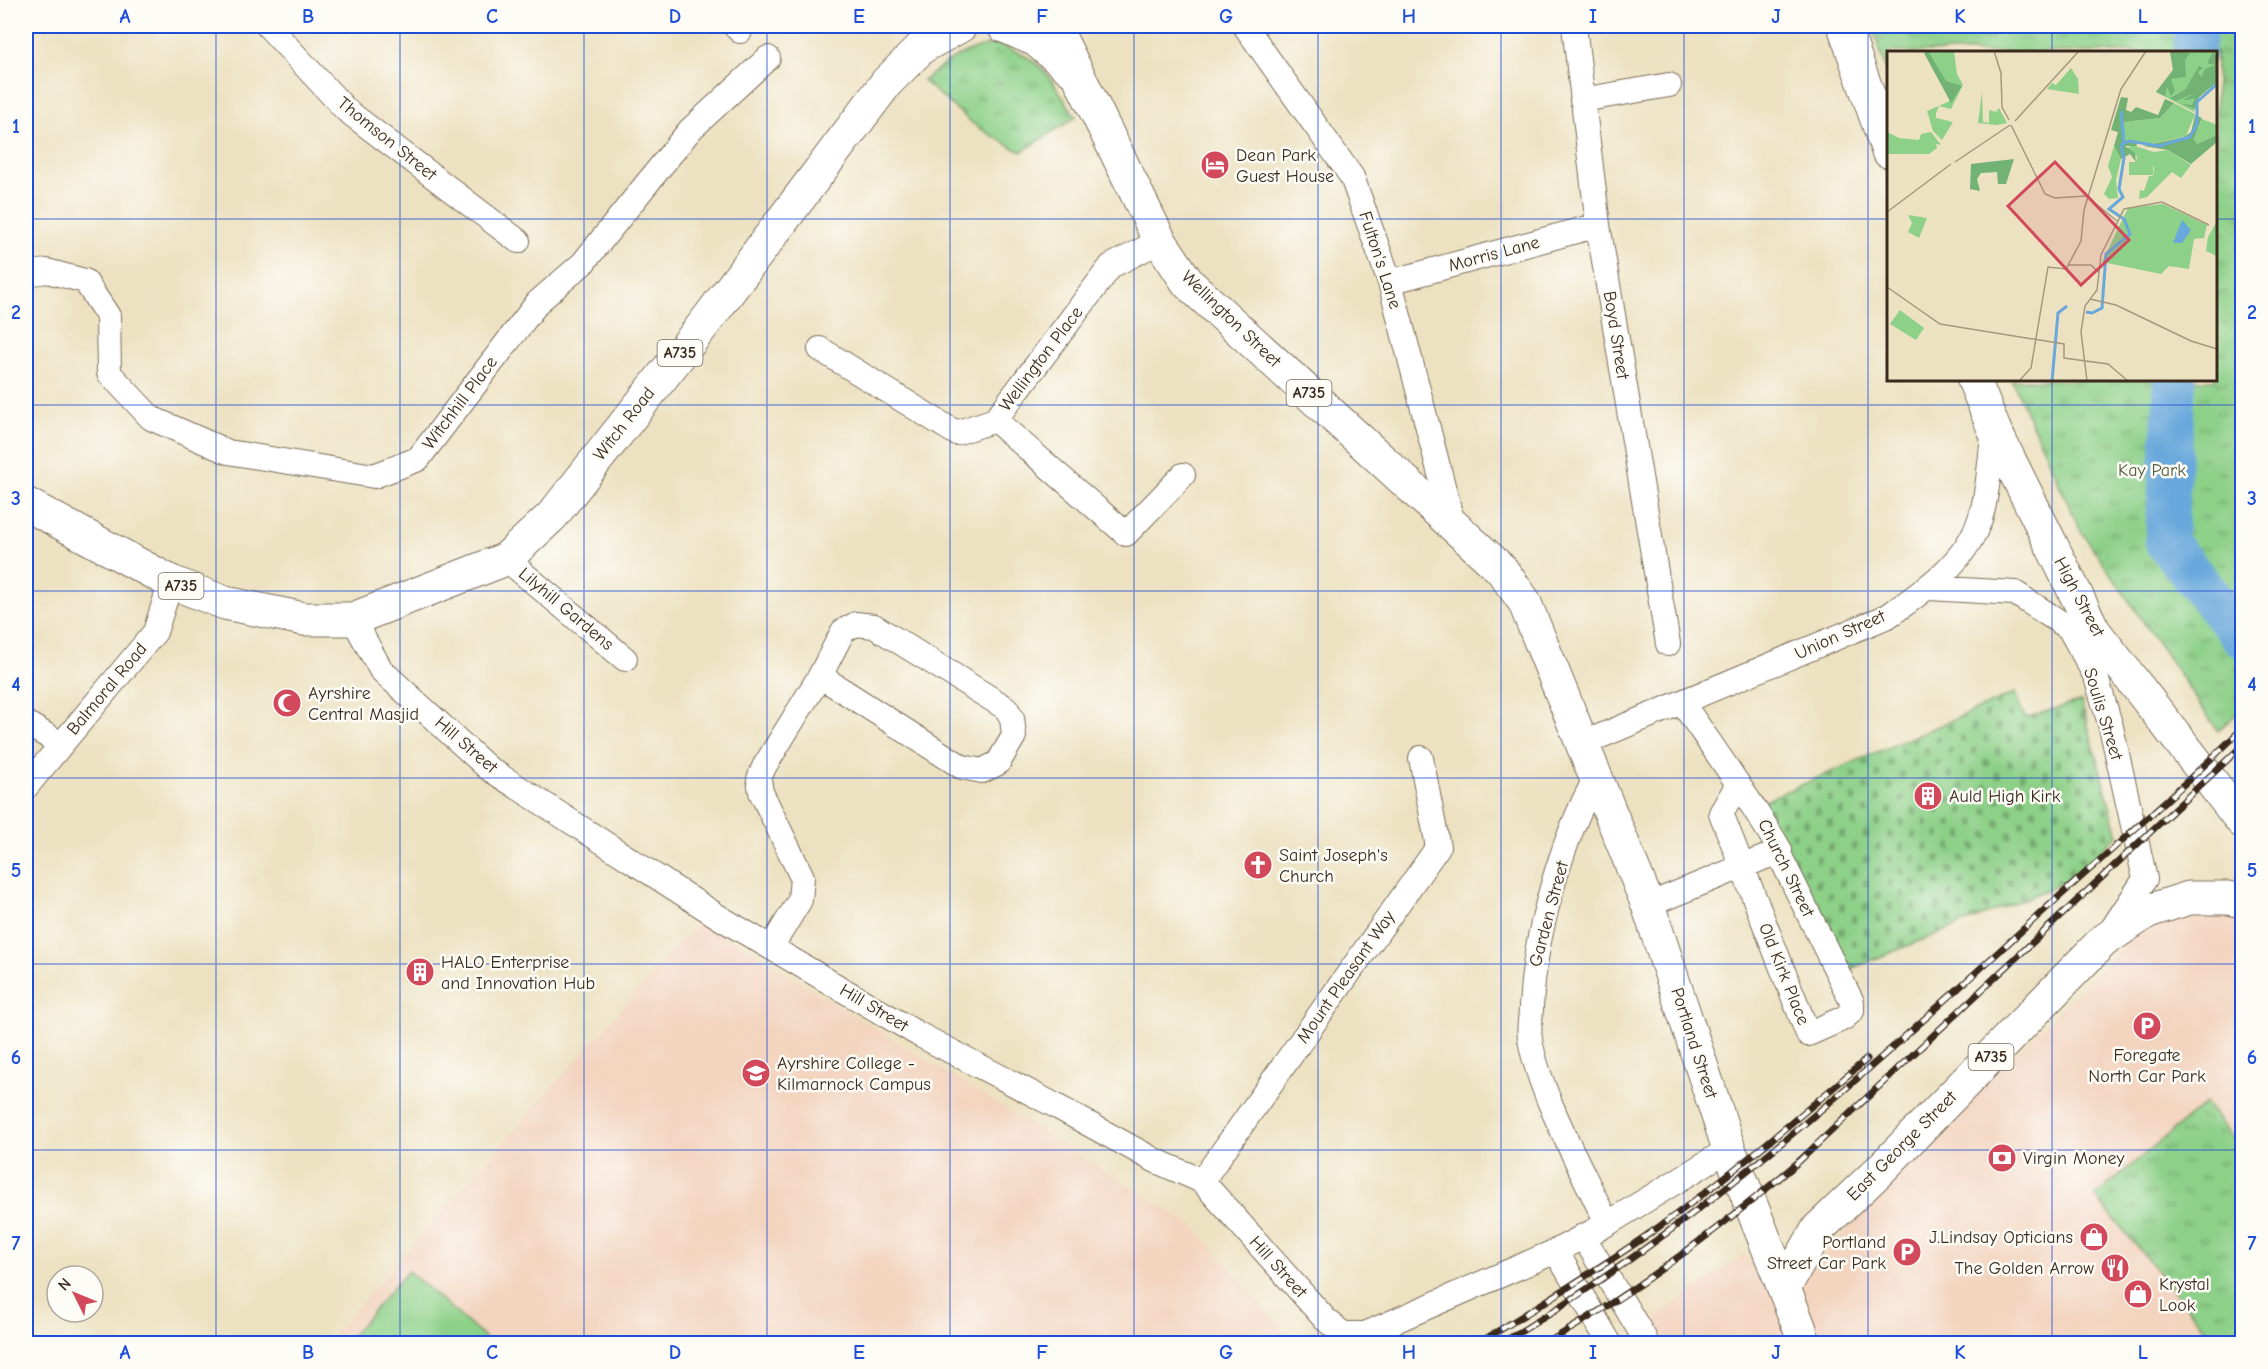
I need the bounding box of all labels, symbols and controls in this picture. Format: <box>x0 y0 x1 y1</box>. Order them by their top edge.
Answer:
text: A <box>119 5 131 28</box>
text: B <box>302 5 314 28</box>
text: C <box>486 5 498 28</box>
text: D <box>669 5 681 28</box>
text: E <box>853 5 865 28</box>
text: F <box>1036 5 1048 28</box>
text: G <box>1219 5 1233 28</box>
text: H <box>1402 5 1416 28</box>
text: I <box>1589 5 1597 28</box>
text: J <box>1771 5 1781 28</box>
text: K <box>1954 5 1966 28</box>
text: L <box>2138 5 2148 28</box>
inset map <box>1887 51 2217 381</box>
street label: Thomson Street <box>333 93 441 186</box>
text: 1 <box>12 115 20 138</box>
text: 1 <box>2248 115 2256 138</box>
place label: Dean Park Guest House <box>1236 145 1334 187</box>
hotel icon: Dean Park Guest House <box>1199 149 1231 181</box>
street label: Fulton's Lane <box>1354 208 1406 312</box>
street label: Morris Lane <box>1446 232 1542 276</box>
street label: Wellington Street <box>1177 266 1286 372</box>
street label: Boyd Street <box>1599 289 1633 381</box>
text: 2 <box>11 301 21 324</box>
text: 2 <box>2247 301 2257 324</box>
street label: Wellington Place <box>995 302 1087 416</box>
road number: A735 <box>658 340 702 366</box>
street label: Witchhill Place <box>418 352 502 454</box>
road number: A735 <box>1286 380 1332 406</box>
street label: Witch Road <box>589 383 659 465</box>
park label: Kay Park <box>2118 460 2186 481</box>
text: 3 <box>11 487 21 510</box>
text: 3 <box>2247 487 2257 510</box>
street label: High Street <box>2049 553 2109 641</box>
street label: Lilyhill Gardens <box>514 563 618 655</box>
road number: A735 <box>158 573 204 599</box>
street label: Union Street <box>1791 605 1889 664</box>
street label: Balmoral Road <box>62 639 152 739</box>
street label: Soulis Street <box>2079 665 2127 763</box>
text: 4 <box>11 673 21 696</box>
text: 4 <box>2247 673 2257 696</box>
place label: Ayrshire Central Masjid <box>308 683 419 725</box>
mosque icon: Ayrshire Central Masjid <box>271 687 303 719</box>
street label: Hill Street <box>430 712 502 778</box>
building icon: Auld High Kirk <box>1912 780 1944 812</box>
place label: Auld High Kirk <box>1949 786 2061 807</box>
street label: Church Street <box>1753 816 1819 921</box>
place label: Saint Joseph's Church <box>1279 845 1388 887</box>
church icon: Saint Joseph's Church <box>1242 849 1274 881</box>
street label: Garden Street <box>1525 858 1573 969</box>
text: 5 <box>11 859 21 882</box>
text: 5 <box>2247 859 2257 882</box>
street label: Mount Pleasant Way <box>1292 906 1400 1047</box>
street label: Old Kirk Place <box>1754 920 1814 1028</box>
place label: HALO Enterprise and Innovation Hub <box>441 952 595 994</box>
building icon: HALO Enterprise and Innovation Hub <box>404 956 436 988</box>
street label: Hill Street <box>836 979 913 1037</box>
street label: Portland Street <box>1666 985 1722 1102</box>
parking icon: Foregate North Car Park <box>2131 1010 2163 1042</box>
road number: A735 <box>1968 1044 2014 1070</box>
place label: Foregate North Car Park <box>2088 1045 2206 1087</box>
text: 6 <box>11 1046 21 1069</box>
text: 6 <box>2247 1046 2257 1069</box>
place label: Ayrshire College - Kilmarnock Campus <box>777 1053 931 1095</box>
school or university icon: Ayrshire College - Kilmarnock Campus <box>740 1057 772 1089</box>
street label: East George Street <box>1843 1086 1962 1205</box>
bank icon: Virgin Money <box>1986 1142 2018 1174</box>
place label: Virgin Money <box>2023 1148 2126 1169</box>
shop icon: J.Lindsay Opticians <box>2078 1221 2110 1253</box>
place label: J.Lindsay Opticians <box>1929 1227 2073 1248</box>
text: 7 <box>12 1232 21 1255</box>
street label: Hill Street <box>1245 1232 1312 1303</box>
place label: Portland Street Car Park <box>1767 1232 1886 1274</box>
text: 7 <box>2248 1232 2257 1255</box>
parking icon: Portland Street Car Park <box>1891 1236 1923 1268</box>
restaurant icon: The Golden Arrow <box>2099 1252 2131 1284</box>
place label: The Golden Arrow <box>1954 1258 2094 1279</box>
north arrow <box>45 1264 105 1324</box>
text: N <box>55 1274 75 1294</box>
place label: Krystal Look <box>2159 1274 2210 1316</box>
shop icon: Krystal Look <box>2122 1278 2154 1310</box>
text: A <box>119 1341 131 1364</box>
text: B <box>302 1341 314 1364</box>
text: C <box>486 1341 498 1364</box>
text: D <box>669 1341 681 1364</box>
text: E <box>853 1341 865 1364</box>
text: F <box>1036 1341 1048 1364</box>
text: G <box>1219 1341 1233 1364</box>
text: H <box>1402 1341 1416 1364</box>
text: I <box>1589 1341 1597 1364</box>
text: J <box>1771 1341 1781 1364</box>
text: K <box>1954 1341 1966 1364</box>
text: L <box>2138 1341 2148 1364</box>

